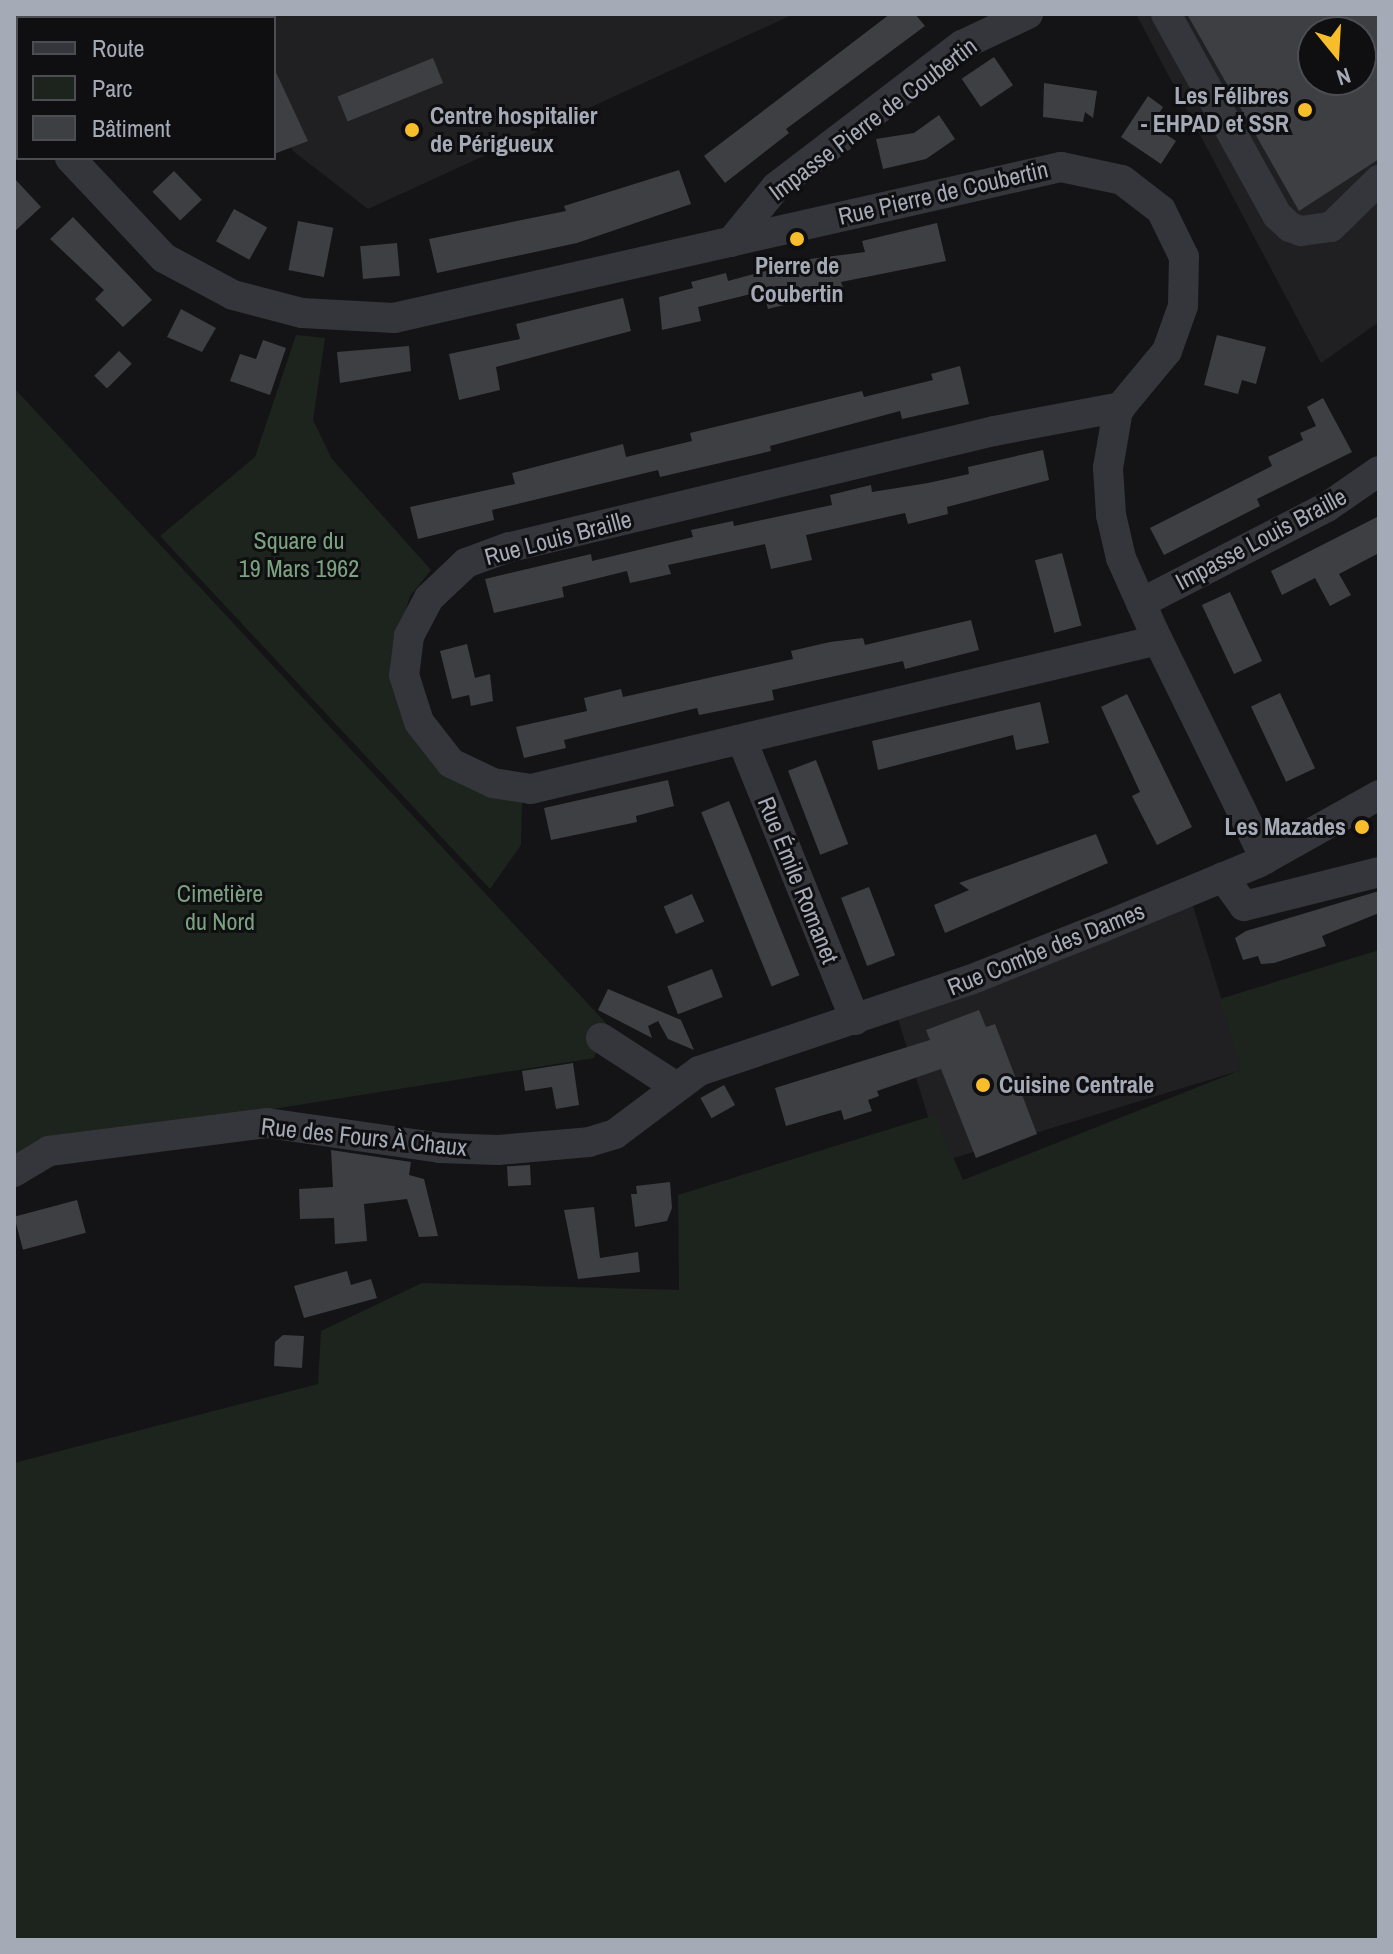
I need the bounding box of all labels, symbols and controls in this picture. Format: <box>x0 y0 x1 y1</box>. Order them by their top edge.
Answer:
legend <box>16 16 276 160</box>
north arrow <box>1297 16 1377 96</box>
street label: Impasse Pierre de Coubertin <box>763 31 983 207</box>
text: Route <box>92 32 145 64</box>
text: N <box>1333 61 1355 93</box>
text: Parc <box>92 72 132 104</box>
place label: Les Félibres - EHPAD et SSR <box>1141 82 1289 138</box>
marker: Les Félibres - EHPAD et SSR <box>1296 101 1314 119</box>
place label: Centre hospitalier de Périgueux <box>430 102 597 158</box>
text: Bâtiment <box>92 112 171 144</box>
marker: Centre hospitalier de Périgueux <box>401 119 423 141</box>
street label: Rue Pierre de Coubertin <box>835 155 1051 231</box>
marker: Pierre de Coubertin <box>788 230 806 248</box>
place label: Pierre de Coubertin <box>751 252 843 308</box>
street label: Impasse Louis Braille <box>1171 482 1351 596</box>
street label: Rue Louis Braille <box>481 505 635 571</box>
park label: Square du 19 Mars 1962 <box>239 527 359 583</box>
street label: Rue Émile Romanet <box>751 792 845 968</box>
place label: Les Mazades <box>1225 813 1346 841</box>
marker: Les Mazades <box>1353 818 1371 836</box>
park label: Cimetière du Nord <box>177 880 263 936</box>
street label: Rue Combe des Dames <box>943 896 1149 1002</box>
place label: Cuisine Centrale <box>999 1071 1154 1099</box>
marker: Cuisine Centrale <box>974 1076 992 1094</box>
street label: Rue des Fours À Chaux <box>259 1112 469 1162</box>

